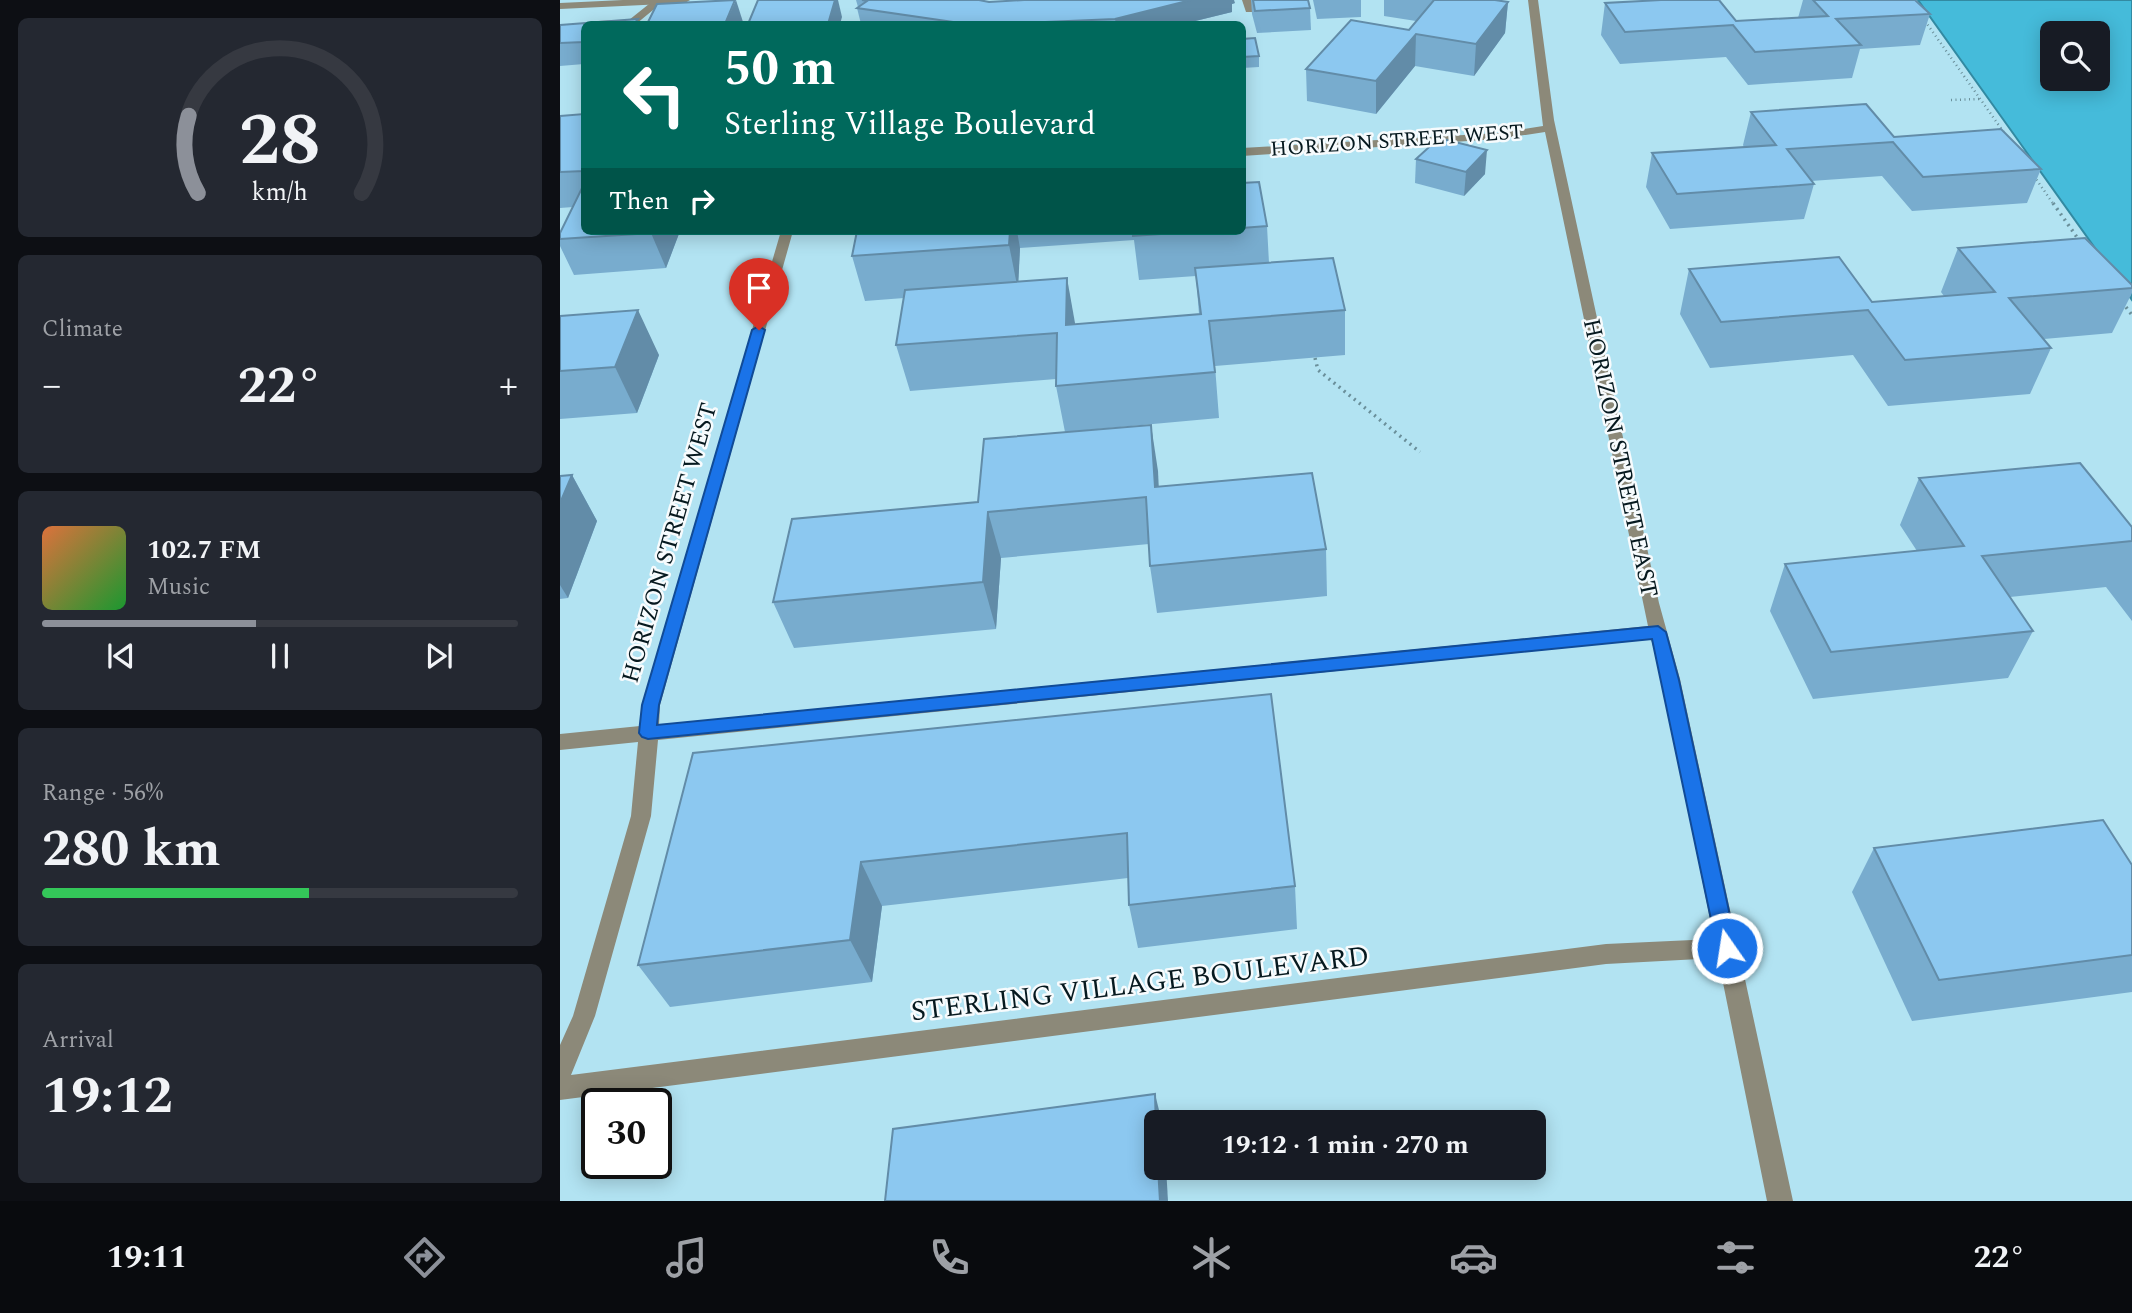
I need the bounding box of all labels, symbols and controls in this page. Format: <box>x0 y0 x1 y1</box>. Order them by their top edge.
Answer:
map controls <box>2040 21 2110 91</box>
button: search <box>2040 21 2110 91</box>
text: 50 m <box>724 32 835 107</box>
icon: left <box>609 49 700 140</box>
text: 28 <box>239 87 321 198</box>
text: Sterling Village Boulevard <box>724 100 1096 149</box>
street label: HORIZON STREET WEST <box>1269 116 1525 166</box>
text: km/h <box>252 174 308 212</box>
text: Then <box>609 181 669 221</box>
icon: right <box>683 182 721 220</box>
pin <box>729 258 789 330</box>
icon: arrive <box>740 269 778 307</box>
text: Climate <box>42 312 123 347</box>
street label: HORIZON STREET EAST <box>1573 315 1667 601</box>
text: 22° <box>238 347 322 426</box>
text: − <box>42 357 61 415</box>
text: + <box>499 357 518 415</box>
street label: HORIZON STREET WEST <box>613 399 727 687</box>
text: 102.7 FM <box>147 530 261 570</box>
text: Music <box>147 570 210 605</box>
icon: previous <box>102 637 140 675</box>
icon: pause <box>261 637 299 675</box>
icon: next <box>420 637 458 675</box>
text: Range · 56% <box>42 776 163 811</box>
text: 280 km <box>42 810 221 889</box>
position arrow <box>1690 911 1764 985</box>
street label: STERLING VILLAGE BOULEVARD <box>908 935 1372 1033</box>
text: Arrival <box>42 1023 114 1058</box>
text: 19:12 <box>42 1057 173 1136</box>
speed limit sign: 30 <box>581 1088 672 1179</box>
text: 19:12 · 1 min · 270 m <box>1221 1125 1469 1165</box>
text: 19:11 <box>107 1233 187 1282</box>
icon: directions <box>400 1233 449 1282</box>
icon: music <box>662 1233 711 1282</box>
icon: phone <box>925 1233 974 1282</box>
icon: climate <box>1187 1233 1236 1282</box>
icon: car <box>1449 1233 1498 1282</box>
icon: filters <box>1711 1233 1760 1282</box>
text: 22° <box>1973 1233 2025 1282</box>

